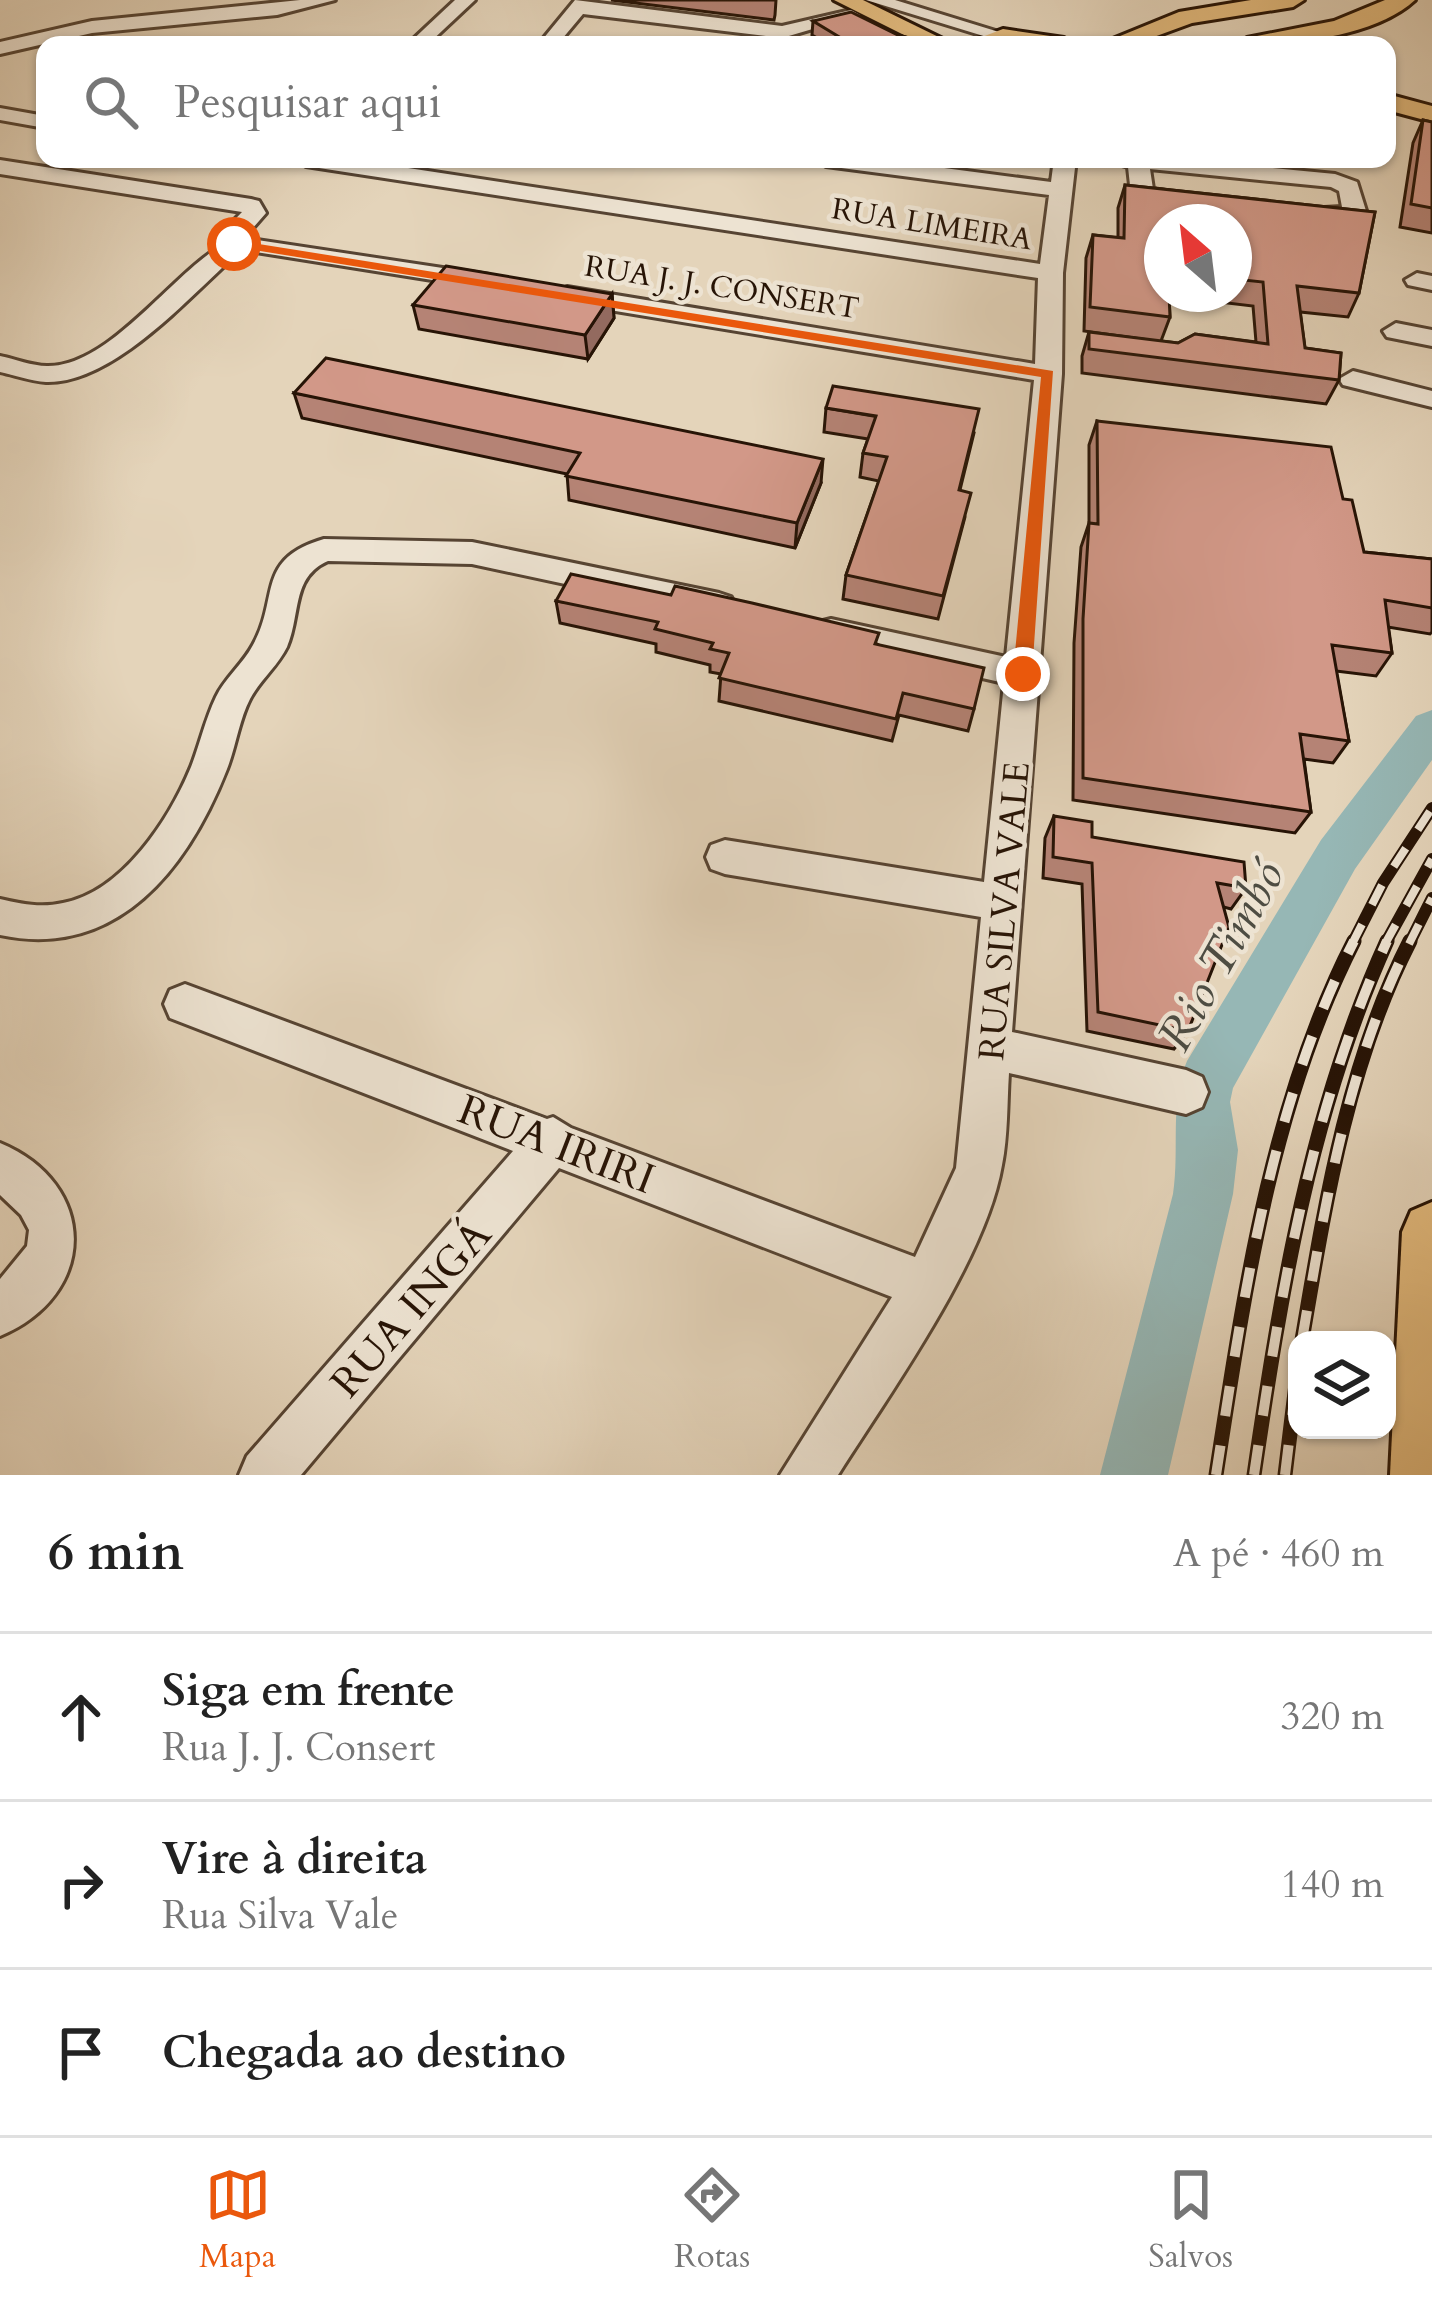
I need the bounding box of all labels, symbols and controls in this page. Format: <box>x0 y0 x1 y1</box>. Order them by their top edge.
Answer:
search box <box>36 36 1396 168</box>
icon: search <box>78 69 144 135</box>
text: Pesquisar aqui <box>174 72 441 133</box>
street label: RUA LIMEIRA <box>829 188 1036 261</box>
north arrow <box>1144 204 1252 312</box>
route start <box>207 217 261 271</box>
street label: RUA J. J. CONSERT <box>582 246 862 329</box>
route end <box>996 647 1050 701</box>
street label: RUA SILVA VALE <box>967 760 1042 1062</box>
water label: Rio Timbó <box>1142 848 1301 1062</box>
street label: RUA IRIRI <box>450 1081 663 1208</box>
street label: RUA INGÁ <box>318 1208 504 1410</box>
map controls <box>1288 1331 1396 1439</box>
button: layers <box>1288 1331 1396 1439</box>
text: 6 min <box>48 1518 184 1588</box>
text: A pé · 460 m <box>1173 1527 1384 1580</box>
text: Siga em frente <box>162 1660 455 1721</box>
icon: ahead <box>48 1684 114 1750</box>
text: 320 m <box>1281 1690 1384 1743</box>
text: Rua J. J. Consert <box>162 1721 435 1774</box>
text: Vire à direita <box>162 1828 427 1889</box>
icon: right <box>48 1852 114 1918</box>
text: 140 m <box>1281 1858 1384 1911</box>
text: Rua Silva Vale <box>162 1889 398 1942</box>
icon: arrive <box>48 2020 114 2086</box>
text: Chegada ao destino <box>162 2022 566 2083</box>
tab: Mapa <box>199 2162 276 2279</box>
tab: Rotas <box>674 2162 750 2279</box>
tab: Salvos <box>1148 2162 1233 2279</box>

